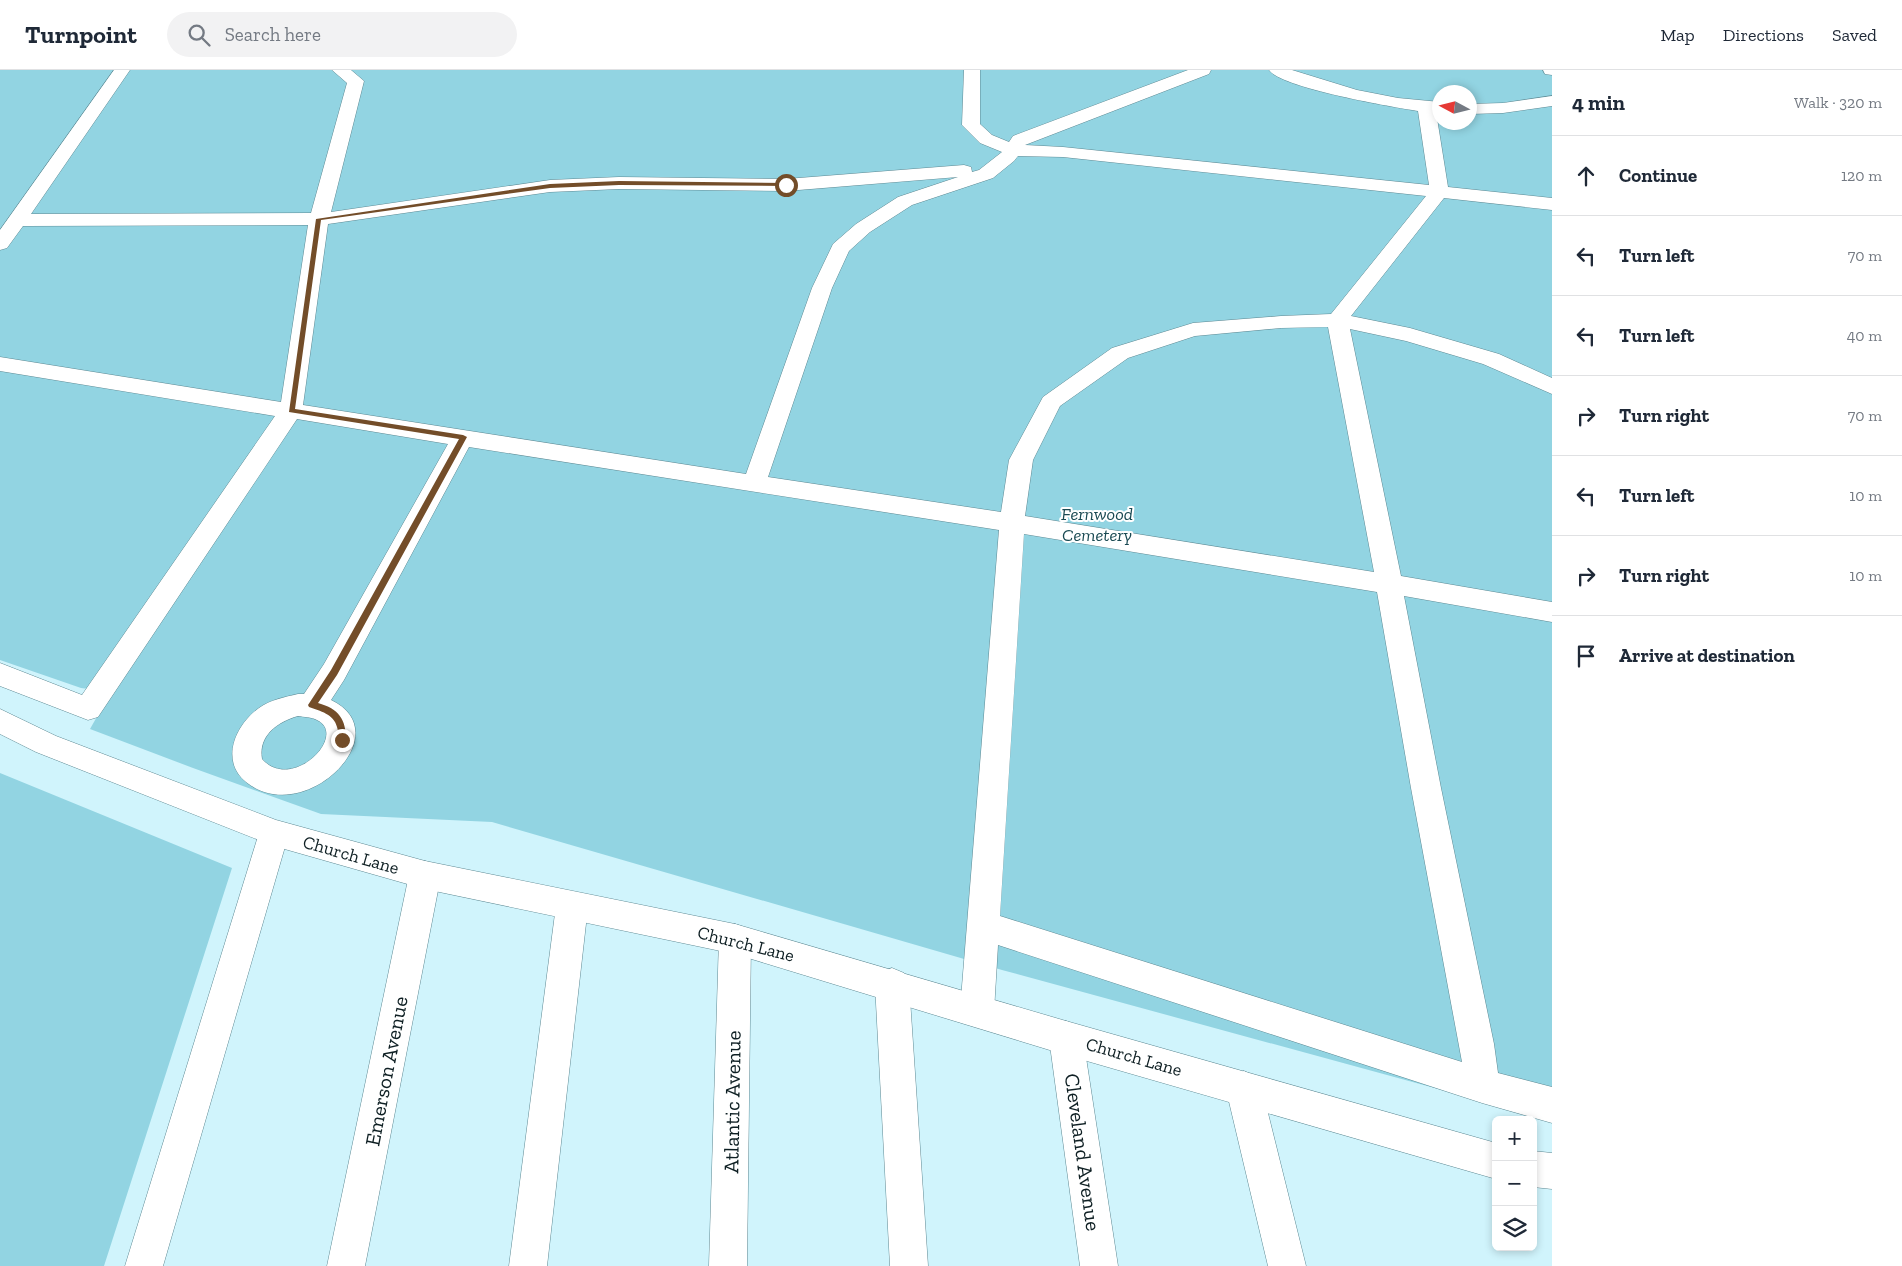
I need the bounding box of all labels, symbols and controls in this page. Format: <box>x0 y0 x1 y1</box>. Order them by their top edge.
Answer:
search box <box>167 12 517 57</box>
text: Turnpoint <box>25 20 137 49</box>
icon: search <box>185 21 213 49</box>
text: Search here <box>225 23 321 46</box>
text: Map <box>1660 24 1695 46</box>
text: Directions <box>1723 24 1804 46</box>
text: Saved <box>1832 24 1877 46</box>
north arrow <box>1432 85 1477 130</box>
text: 4 min <box>1572 90 1625 115</box>
text: Walk · 320 m <box>1794 93 1882 112</box>
icon: ahead <box>1572 162 1600 190</box>
text: Continue <box>1619 164 1697 187</box>
text: 120 m <box>1841 166 1882 185</box>
route start <box>775 174 798 197</box>
icon: left <box>1572 242 1600 270</box>
text: Turn left <box>1619 244 1694 267</box>
text: 70 m <box>1848 246 1882 265</box>
icon: left <box>1572 322 1600 350</box>
text: Turn left <box>1619 324 1694 347</box>
text: 40 m <box>1847 326 1882 345</box>
icon: right <box>1572 402 1600 430</box>
text: Turn right <box>1619 404 1709 427</box>
text: 70 m <box>1848 406 1882 425</box>
icon: left <box>1572 482 1600 510</box>
text: Turn left <box>1619 484 1694 507</box>
text: 10 m <box>1849 486 1882 505</box>
park label: Fernwood Cemetery <box>1061 503 1133 546</box>
icon: right <box>1572 562 1600 590</box>
text: Turn right <box>1619 564 1709 587</box>
text: 10 m <box>1849 566 1882 585</box>
icon: arrive <box>1572 642 1600 670</box>
text: Arrive at destination <box>1619 644 1795 667</box>
route end <box>331 729 354 752</box>
street label: Church Lane <box>300 831 402 879</box>
street label: Church Lane <box>695 921 797 967</box>
street label: Emerson Avenue <box>359 994 413 1148</box>
street label: Atlantic Avenue <box>718 1030 746 1174</box>
street label: Church Lane <box>1083 1033 1185 1081</box>
street label: Cleveland Avenue <box>1060 1072 1106 1232</box>
map controls <box>1492 1116 1537 1251</box>
button: + <box>1492 1116 1537 1161</box>
button: − <box>1492 1161 1537 1206</box>
button: layers <box>1492 1206 1537 1251</box>

